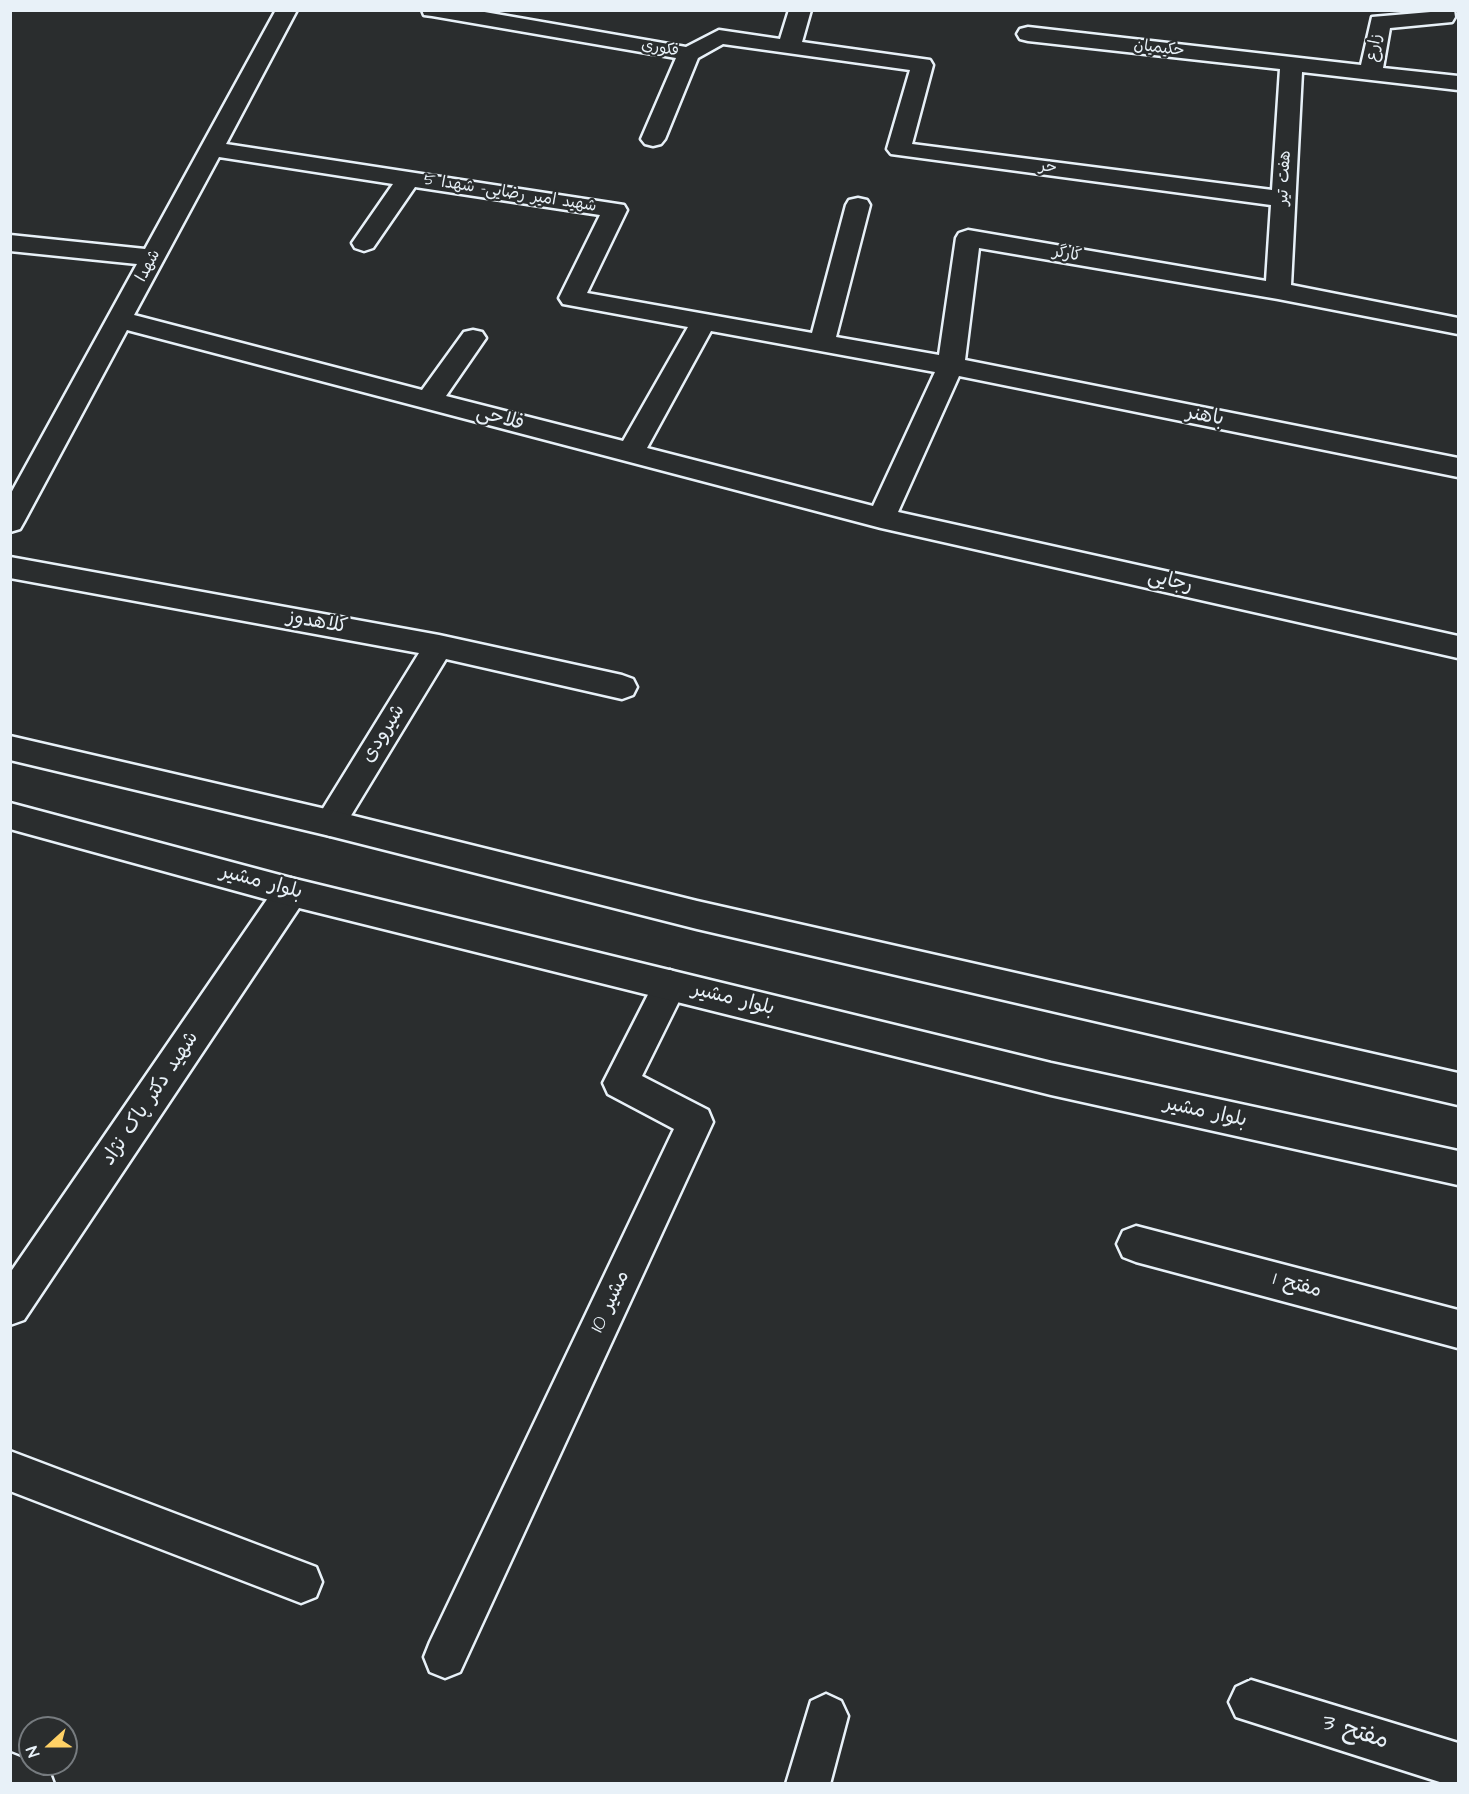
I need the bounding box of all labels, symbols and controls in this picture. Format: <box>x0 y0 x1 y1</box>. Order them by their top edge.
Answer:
street label: زارع <box>1363 33 1387 63</box>
street label: فکوری <box>640 36 680 62</box>
street label: حکیمیان <box>1133 36 1185 62</box>
street label: هفت تیر <box>1274 150 1296 206</box>
street label: حر <box>1038 157 1058 179</box>
street label: شهید امیر رضایی- شهدا 5 <box>422 171 598 217</box>
street label: کارگر <box>1051 243 1083 267</box>
street label: شهدا <box>133 247 165 285</box>
street label: فلاحی <box>474 401 526 437</box>
street label: باهنر <box>1184 402 1226 432</box>
street label: رجایی <box>1145 565 1195 599</box>
street label: کلاهدوز <box>285 606 349 640</box>
street label: شیرودی <box>357 700 411 768</box>
street label: بلوار مشیر <box>217 861 305 905</box>
street label: بلوار مشیر <box>689 978 777 1022</box>
street label: شهید دکتر پاک نژاد <box>97 1027 205 1171</box>
street label: بلوار مشیر <box>1161 1093 1249 1133</box>
street label: مشیر 10 <box>586 1267 636 1337</box>
street label: مفتح 1 <box>1270 1268 1324 1304</box>
street label: مفتح 3 <box>1318 1709 1392 1757</box>
north arrow <box>18 1716 78 1776</box>
text: N <box>21 1743 45 1760</box>

